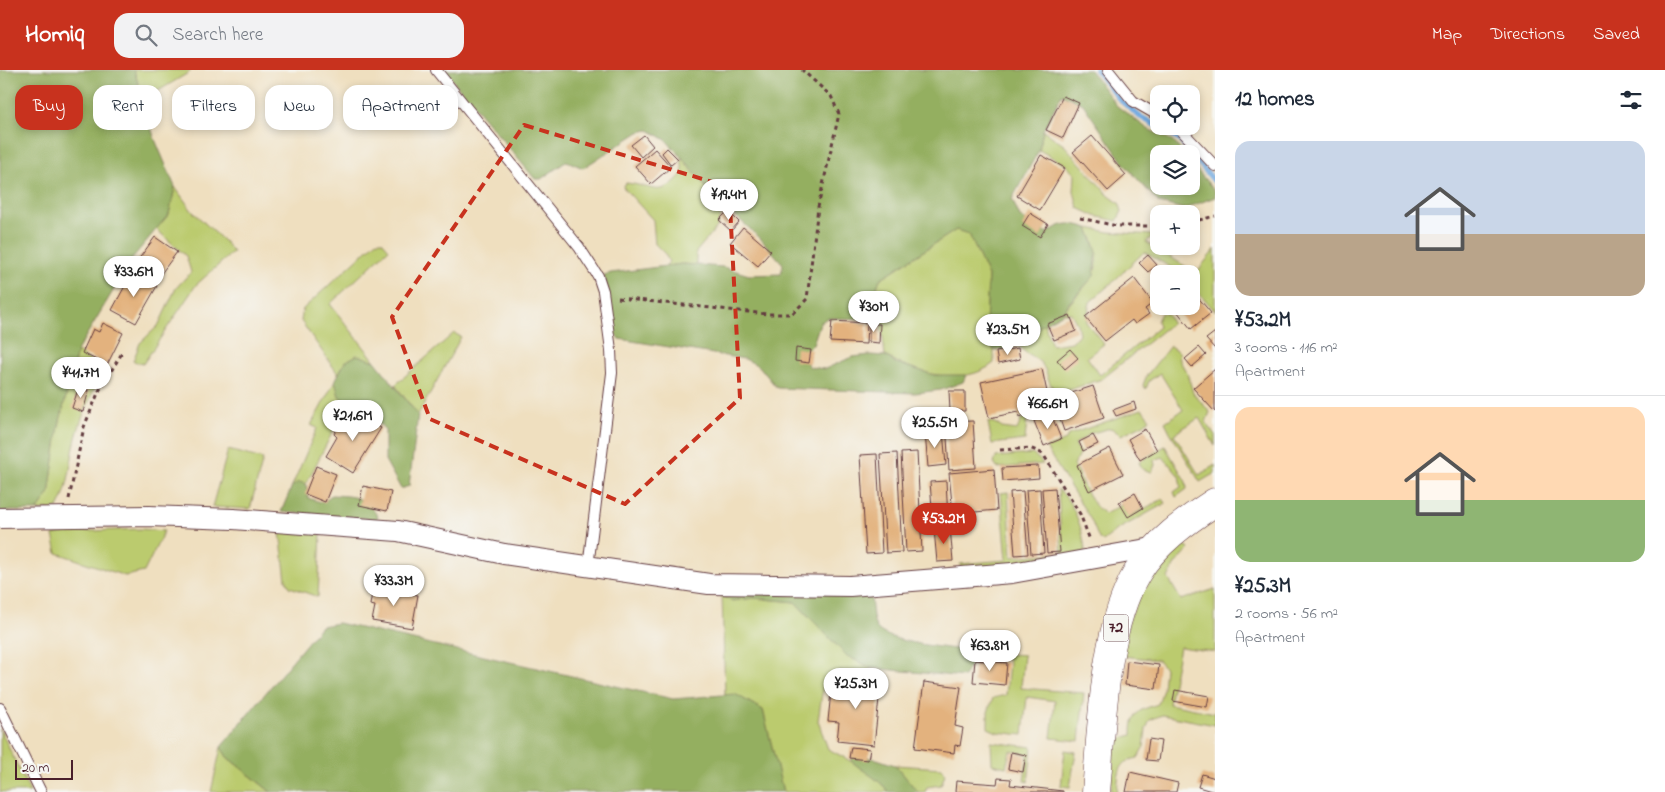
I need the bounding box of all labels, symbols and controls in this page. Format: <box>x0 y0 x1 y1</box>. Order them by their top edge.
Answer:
search box <box>114 13 464 58</box>
text: Homiq <box>25 18 84 53</box>
icon: search <box>132 21 160 49</box>
text: Search here <box>172 22 263 49</box>
text: Map <box>1432 22 1462 48</box>
text: Directions <box>1490 22 1565 48</box>
text: Saved <box>1593 22 1640 48</box>
chip: Buy <box>15 85 83 130</box>
chip: Rent <box>93 85 162 130</box>
chip: Filters <box>172 85 255 130</box>
chip: New <box>265 85 333 130</box>
chip: Apartment <box>343 85 458 130</box>
map controls <box>1150 85 1200 315</box>
button: locate <box>1150 85 1200 135</box>
text: 12 homes <box>1235 85 1315 115</box>
icon: filters <box>1617 86 1645 114</box>
button: layers <box>1150 145 1200 195</box>
icon: home <box>1395 174 1485 264</box>
pin: ¥19.4M <box>688 178 770 221</box>
text: ¥19.4M <box>711 183 747 207</box>
button: + <box>1150 205 1200 255</box>
pin: ¥33.6M <box>93 256 175 298</box>
text: ¥33.6M <box>114 260 154 284</box>
button: − <box>1150 265 1200 315</box>
pin: ¥30M <box>844 290 904 333</box>
text: ¥30M <box>859 295 889 319</box>
text: ¥53.2M <box>1235 306 1291 336</box>
pin: ¥23.5M <box>967 314 1049 356</box>
text: ¥23.5M <box>987 318 1029 342</box>
text: 3 rooms · 116 m² <box>1235 336 1338 360</box>
pin: ¥41.7M <box>40 356 122 399</box>
text: Apartment <box>1235 360 1305 384</box>
text: ¥41.7M <box>62 361 100 385</box>
pin: ¥66.6M <box>1007 388 1089 430</box>
text: ¥66.6M <box>1028 392 1068 416</box>
pin: ¥21.6M <box>312 400 394 442</box>
text: ¥21.6M <box>333 404 373 428</box>
pin: ¥25.5M <box>894 406 976 449</box>
text: ¥25.5M <box>912 411 958 435</box>
icon: home <box>1395 439 1485 529</box>
pin: ¥53.2M <box>903 502 985 545</box>
text: ¥53.2M <box>923 507 965 531</box>
pin: ¥33.3M <box>353 564 435 607</box>
text: ¥33.3M <box>374 569 414 593</box>
text: ¥25.3M <box>1235 572 1291 602</box>
text: 2 rooms · 56 m² <box>1235 602 1338 626</box>
road number: 72 <box>1104 614 1128 642</box>
text: Apartment <box>1235 626 1305 650</box>
pin: ¥63.8M <box>949 630 1031 672</box>
text: ¥63.8M <box>971 634 1009 658</box>
pin: ¥25.3M <box>815 668 897 710</box>
text: ¥25.3M <box>835 672 877 696</box>
scale bar <box>15 757 72 780</box>
text: 20 m <box>22 758 49 779</box>

